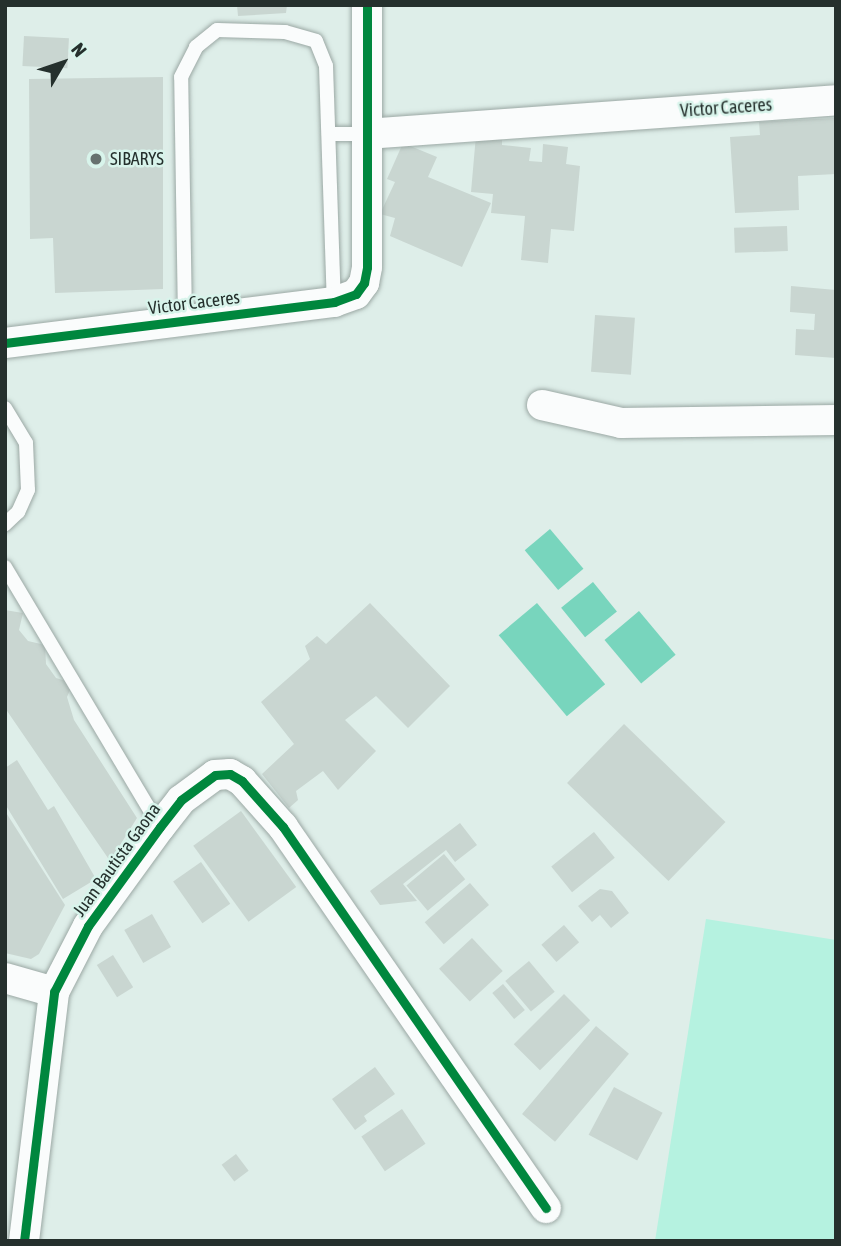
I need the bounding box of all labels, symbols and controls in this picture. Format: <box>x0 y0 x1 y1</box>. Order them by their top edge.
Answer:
north arrow <box>28 28 98 98</box>
text: N <box>67 39 91 61</box>
street label: Victor Caceres <box>679 94 773 122</box>
place label: SIBARYS <box>110 148 164 170</box>
marker: SIBARYS <box>88 151 104 167</box>
street label: Victor Caceres <box>147 287 241 319</box>
street label: Juan Bautista Gaona <box>69 799 165 921</box>

